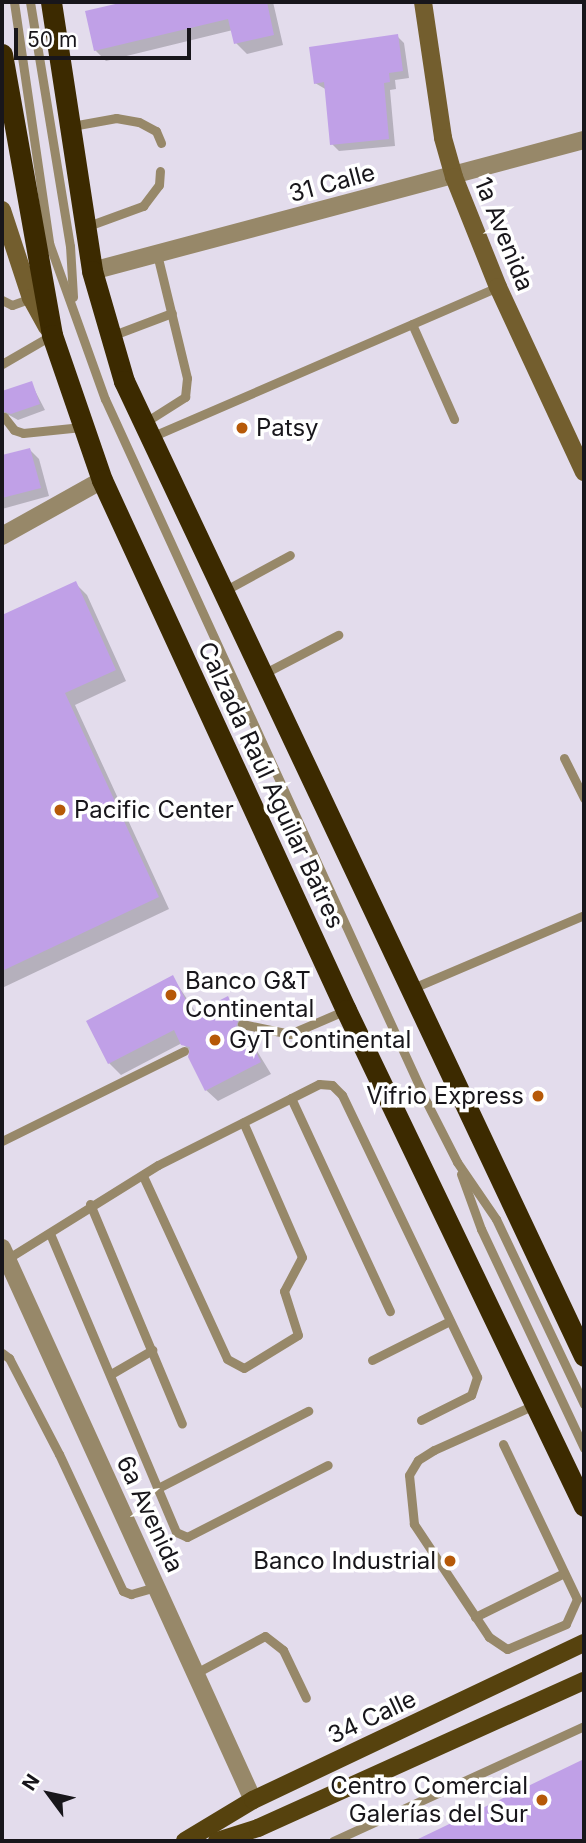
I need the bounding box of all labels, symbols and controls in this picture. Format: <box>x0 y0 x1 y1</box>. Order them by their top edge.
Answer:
scale bar <box>18 14 194 58</box>
text: 50 m <box>27 27 77 52</box>
street label: 31 Calle <box>286 158 378 208</box>
street label: 1a Avenida <box>468 173 540 295</box>
place label: Patsy <box>256 414 319 442</box>
marker: Patsy <box>234 420 250 436</box>
street label: Calzada Raúl Aguilar Batres <box>192 637 350 933</box>
place label: Pacific Center <box>74 796 234 824</box>
marker: Pacific Center <box>52 802 68 818</box>
place label: Banco G&T Continental <box>185 967 314 1023</box>
marker: Banco G&T Continental <box>163 987 179 1003</box>
place label: GyT Continental <box>229 1026 411 1054</box>
marker: GyT Continental <box>207 1032 223 1048</box>
place label: Vifrio Express <box>366 1082 524 1110</box>
marker: Vifrio Express <box>530 1088 546 1104</box>
street label: 6a Avenida <box>110 1451 190 1577</box>
place label: Banco Industrial <box>253 1547 436 1575</box>
marker: Banco Industrial <box>442 1553 458 1569</box>
street label: 34 Calle <box>323 1684 421 1750</box>
north arrow <box>14 1759 84 1829</box>
text: N <box>17 1770 45 1795</box>
place label: Centro Comercial Galerías del Sur <box>330 1772 528 1828</box>
marker: Centro Comercial Galerías del Sur <box>534 1792 550 1808</box>

